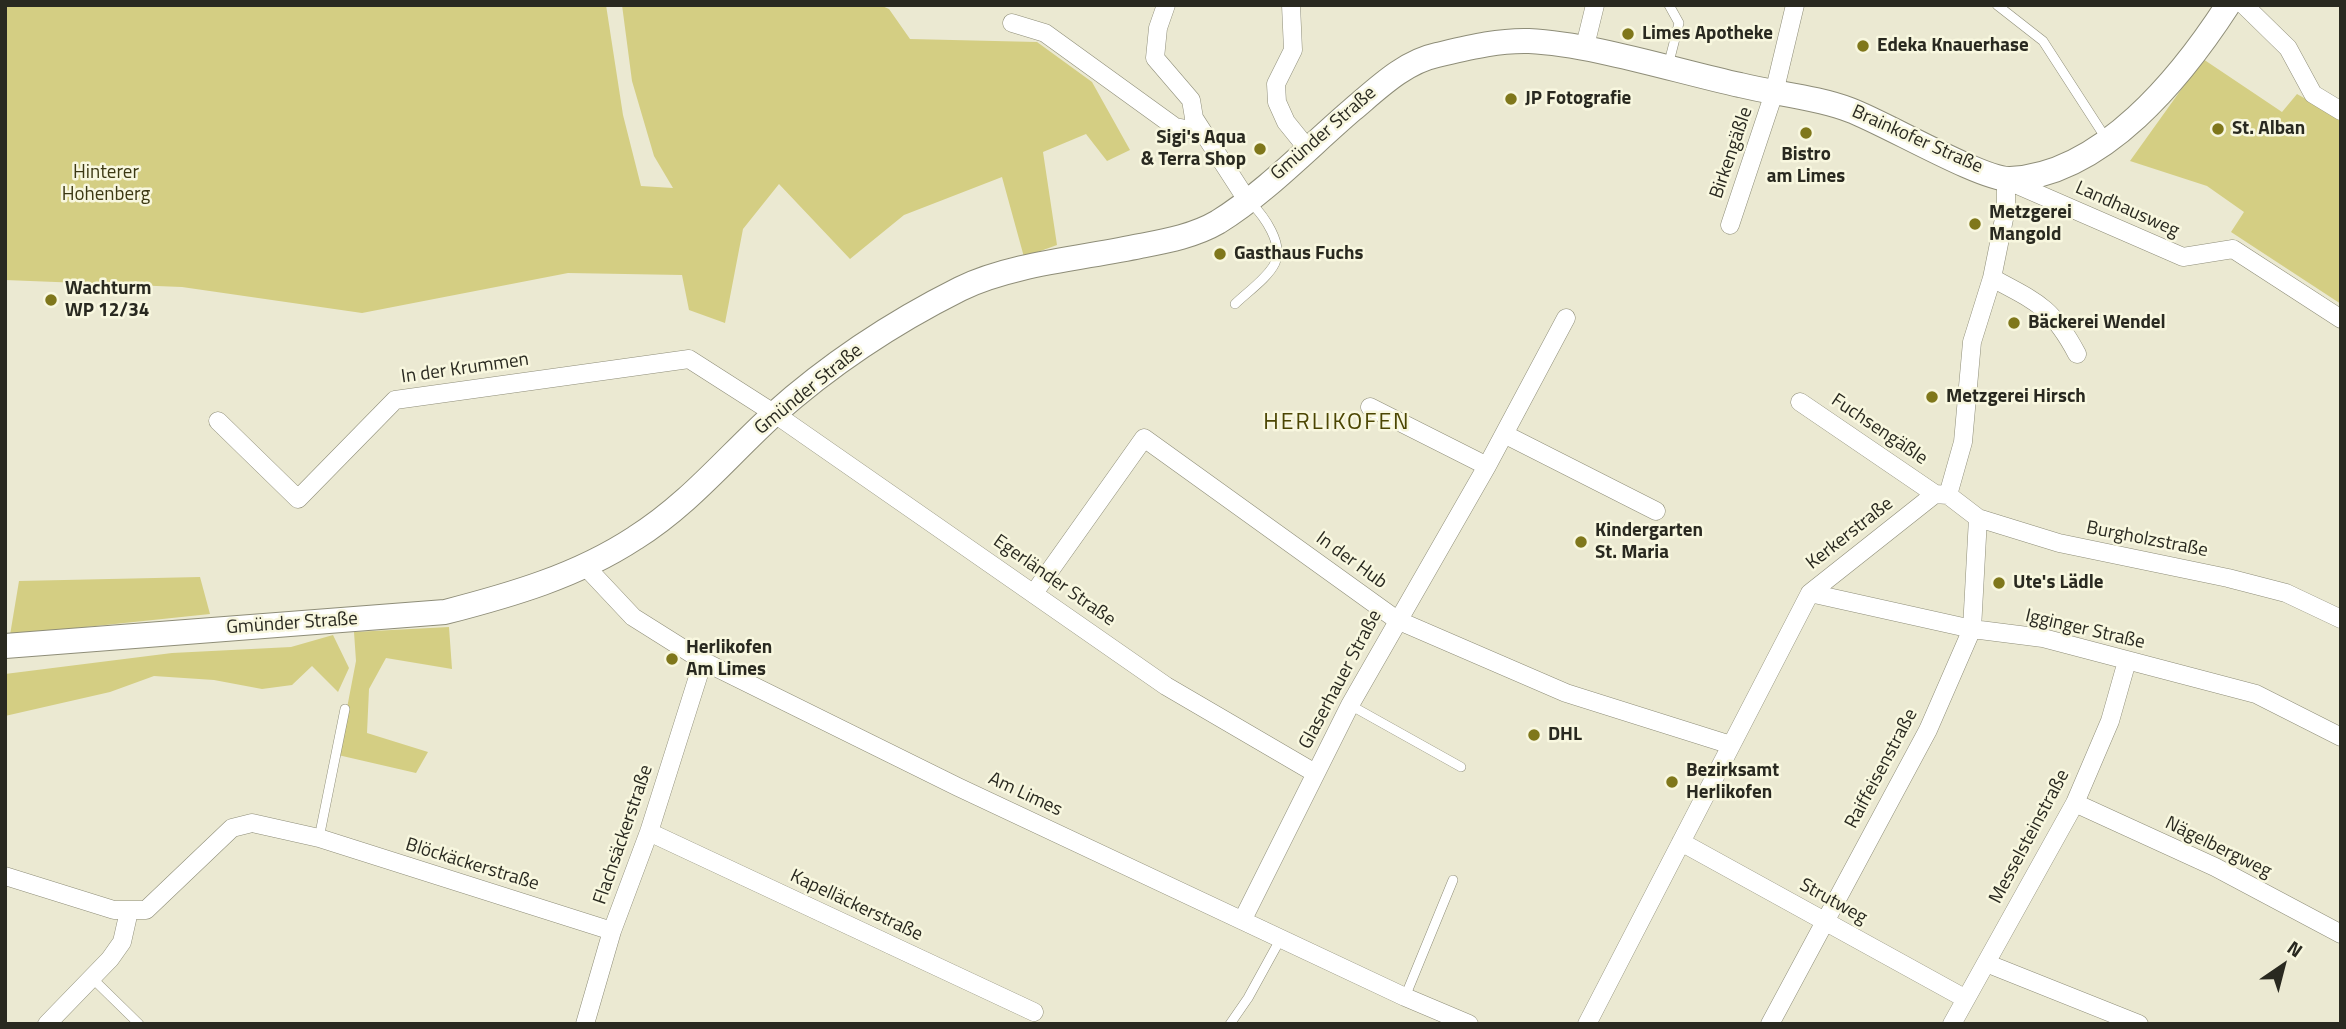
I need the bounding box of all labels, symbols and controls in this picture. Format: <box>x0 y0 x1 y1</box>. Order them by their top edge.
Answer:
place label: Limes Apotheke <box>1642 23 1773 45</box>
marker: Limes Apotheke <box>1620 26 1636 42</box>
place label: Edeka Knauerhase <box>1877 35 2029 57</box>
marker: Edeka Knauerhase <box>1855 38 1871 54</box>
street label: Gmünder Straße <box>1267 82 1381 186</box>
place label: JP Fotografie <box>1525 88 1631 110</box>
marker: JP Fotografie <box>1503 91 1519 107</box>
street label: Brainkofer Straße <box>1848 101 1986 179</box>
street label: Birkengäßle <box>1706 104 1758 202</box>
place label: St. Alban <box>2232 118 2305 140</box>
marker: St. Alban <box>2210 121 2226 137</box>
marker: Bistro am Limes <box>1798 125 1814 141</box>
place label: Sigi's Aqua & Terra Shop <box>1141 127 1246 171</box>
marker: Sigi's Aqua & Terra Shop <box>1252 141 1268 157</box>
place label: Bistro am Limes <box>1767 144 1845 188</box>
park label: Hinterer Hohenberg <box>62 162 150 206</box>
street label: Landhausweg <box>2072 177 2182 243</box>
place label: Metzgerei Mangold <box>1989 202 2072 246</box>
marker: Metzgerei Mangold <box>1967 216 1983 232</box>
place label: Gasthaus Fuchs <box>1234 243 1363 265</box>
marker: Gasthaus Fuchs <box>1212 246 1228 262</box>
place label: Wachturm WP 12/34 <box>65 278 152 322</box>
marker: Wachturm WP 12/34 <box>43 292 59 308</box>
place label: Bäckerei Wendel <box>2028 312 2166 334</box>
marker: Bäckerei Wendel <box>2006 315 2022 331</box>
street label: Gmünder Straße <box>751 340 867 440</box>
street label: In der Krummen <box>400 349 530 389</box>
place label: Metzgerei Hirsch <box>1946 386 2086 408</box>
marker: Metzgerei Hirsch <box>1924 389 1940 405</box>
street label: Fuchsengäßle <box>1827 390 1931 470</box>
district label: HERLIKOFEN <box>1265 409 1409 437</box>
street label: Kerkerstraße <box>1802 493 1898 575</box>
street label: Burgholzstraße <box>2084 517 2210 563</box>
place label: Kindergarten St. Maria <box>1595 520 1703 564</box>
street label: In der Hub <box>1311 528 1391 594</box>
street label: Egerländer Straße <box>988 530 1120 632</box>
marker: Kindergarten St. Maria <box>1573 534 1589 550</box>
place label: Ute's Lädle <box>2013 572 2103 594</box>
marker: Ute's Lädle <box>1991 575 2007 591</box>
street label: Igginger Straße <box>2023 605 2147 655</box>
street label: Glaserhauer Straße <box>1295 607 1387 753</box>
street label: Gmünder Straße <box>226 608 358 640</box>
place label: Herlikofen Am Limes <box>686 637 772 681</box>
marker: Herlikofen Am Limes <box>664 651 680 667</box>
street label: Raiffeisenstraße <box>1841 705 1923 833</box>
place label: DHL <box>1548 724 1582 746</box>
marker: DHL <box>1526 727 1542 743</box>
place label: Bezirksamt Herlikofen <box>1686 760 1779 804</box>
street label: Flachsäckerstraße <box>589 762 659 908</box>
street label: Messelsteinstraße <box>1985 766 2075 908</box>
street label: Am Limes <box>984 768 1066 822</box>
marker: Bezirksamt Herlikofen <box>1664 774 1680 790</box>
street label: Nägelbergweg <box>2161 812 2275 884</box>
street label: Blöckäckerstraße <box>403 834 541 896</box>
street label: Kapelläckerstraße <box>786 865 926 947</box>
street label: Strutweg <box>1795 874 1871 930</box>
north arrow <box>2248 931 2318 1001</box>
text: N <box>2282 933 2309 964</box>

